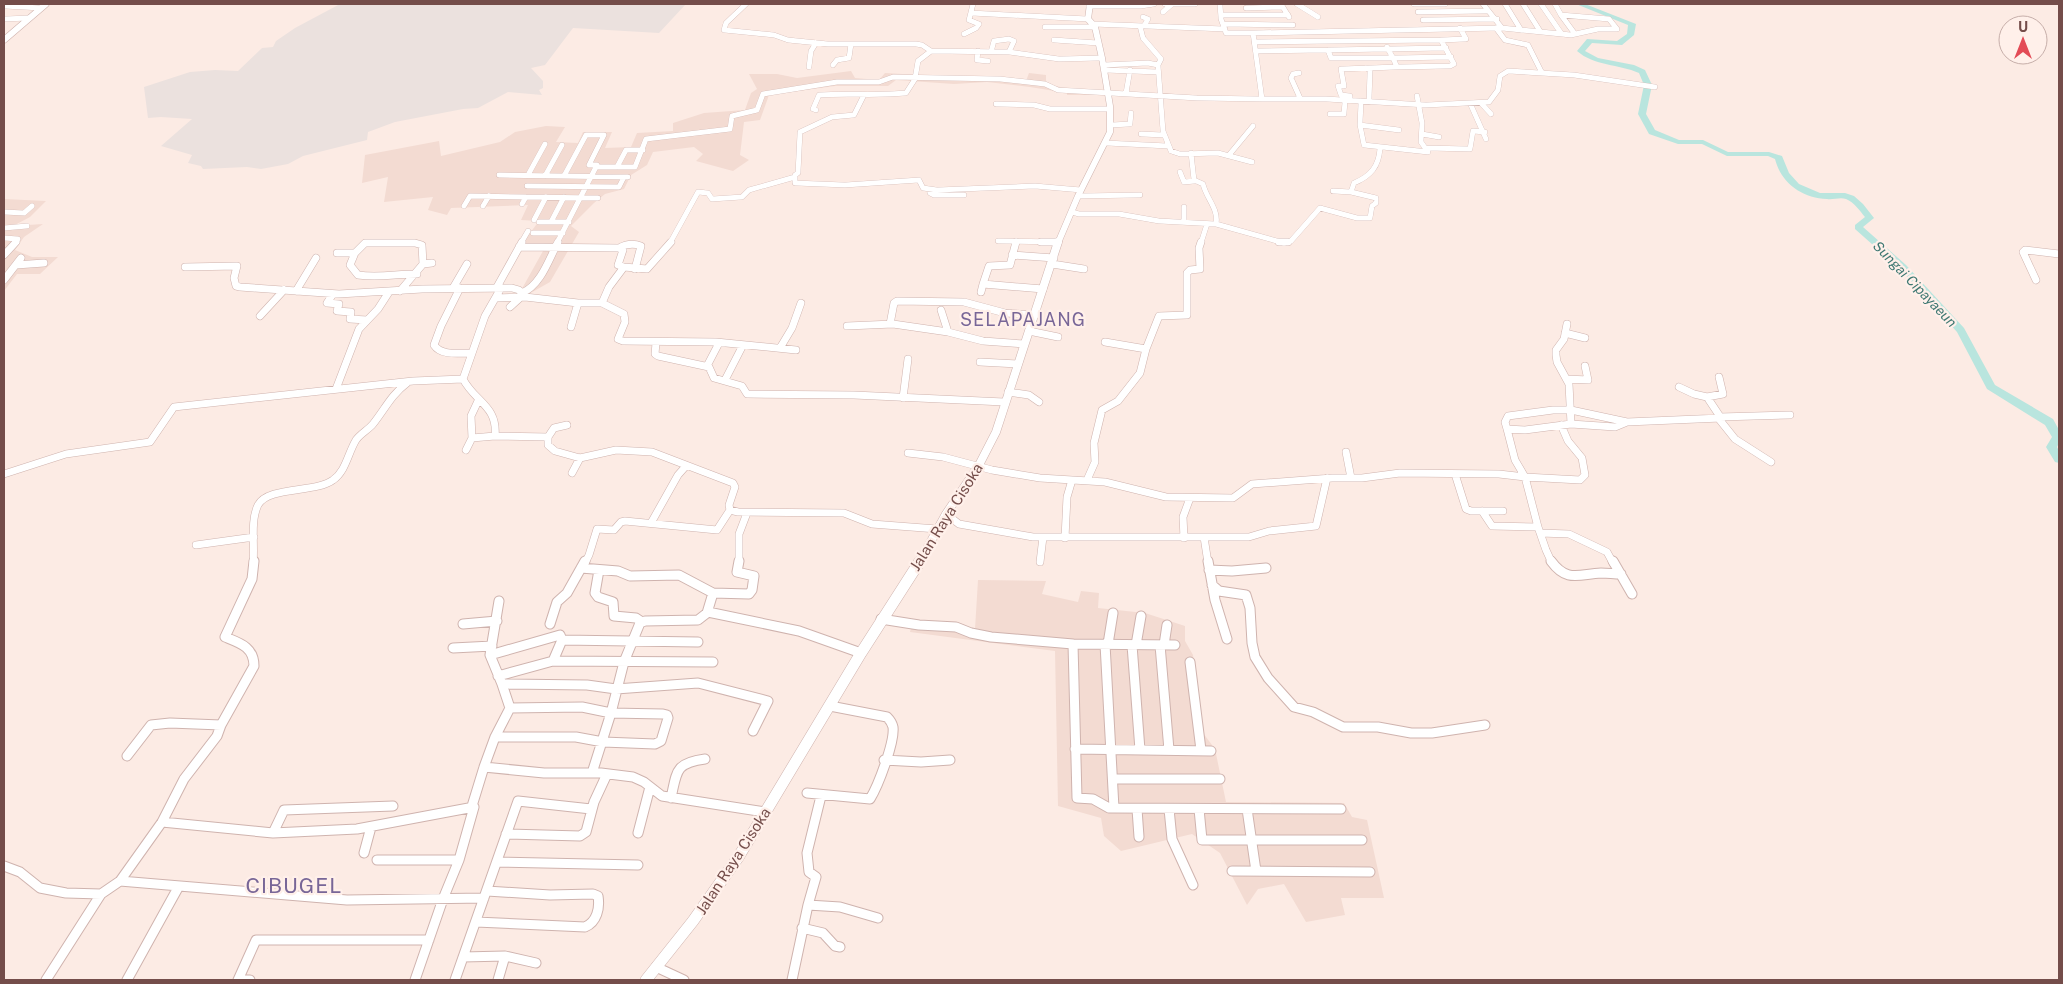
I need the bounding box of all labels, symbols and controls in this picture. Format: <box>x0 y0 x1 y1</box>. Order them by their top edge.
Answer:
north arrow <box>1998 15 2048 65</box>
text: U <box>2018 19 2028 35</box>
water label: Sungai Cipayaeun <box>1870 238 1960 330</box>
district label: SELAPAJANG <box>960 309 1086 330</box>
street label: Jalan Raya Cisoka <box>906 460 986 574</box>
street label: Jalan Raya Cisoka <box>692 805 774 917</box>
district label: CIBUGEL <box>246 873 342 898</box>

